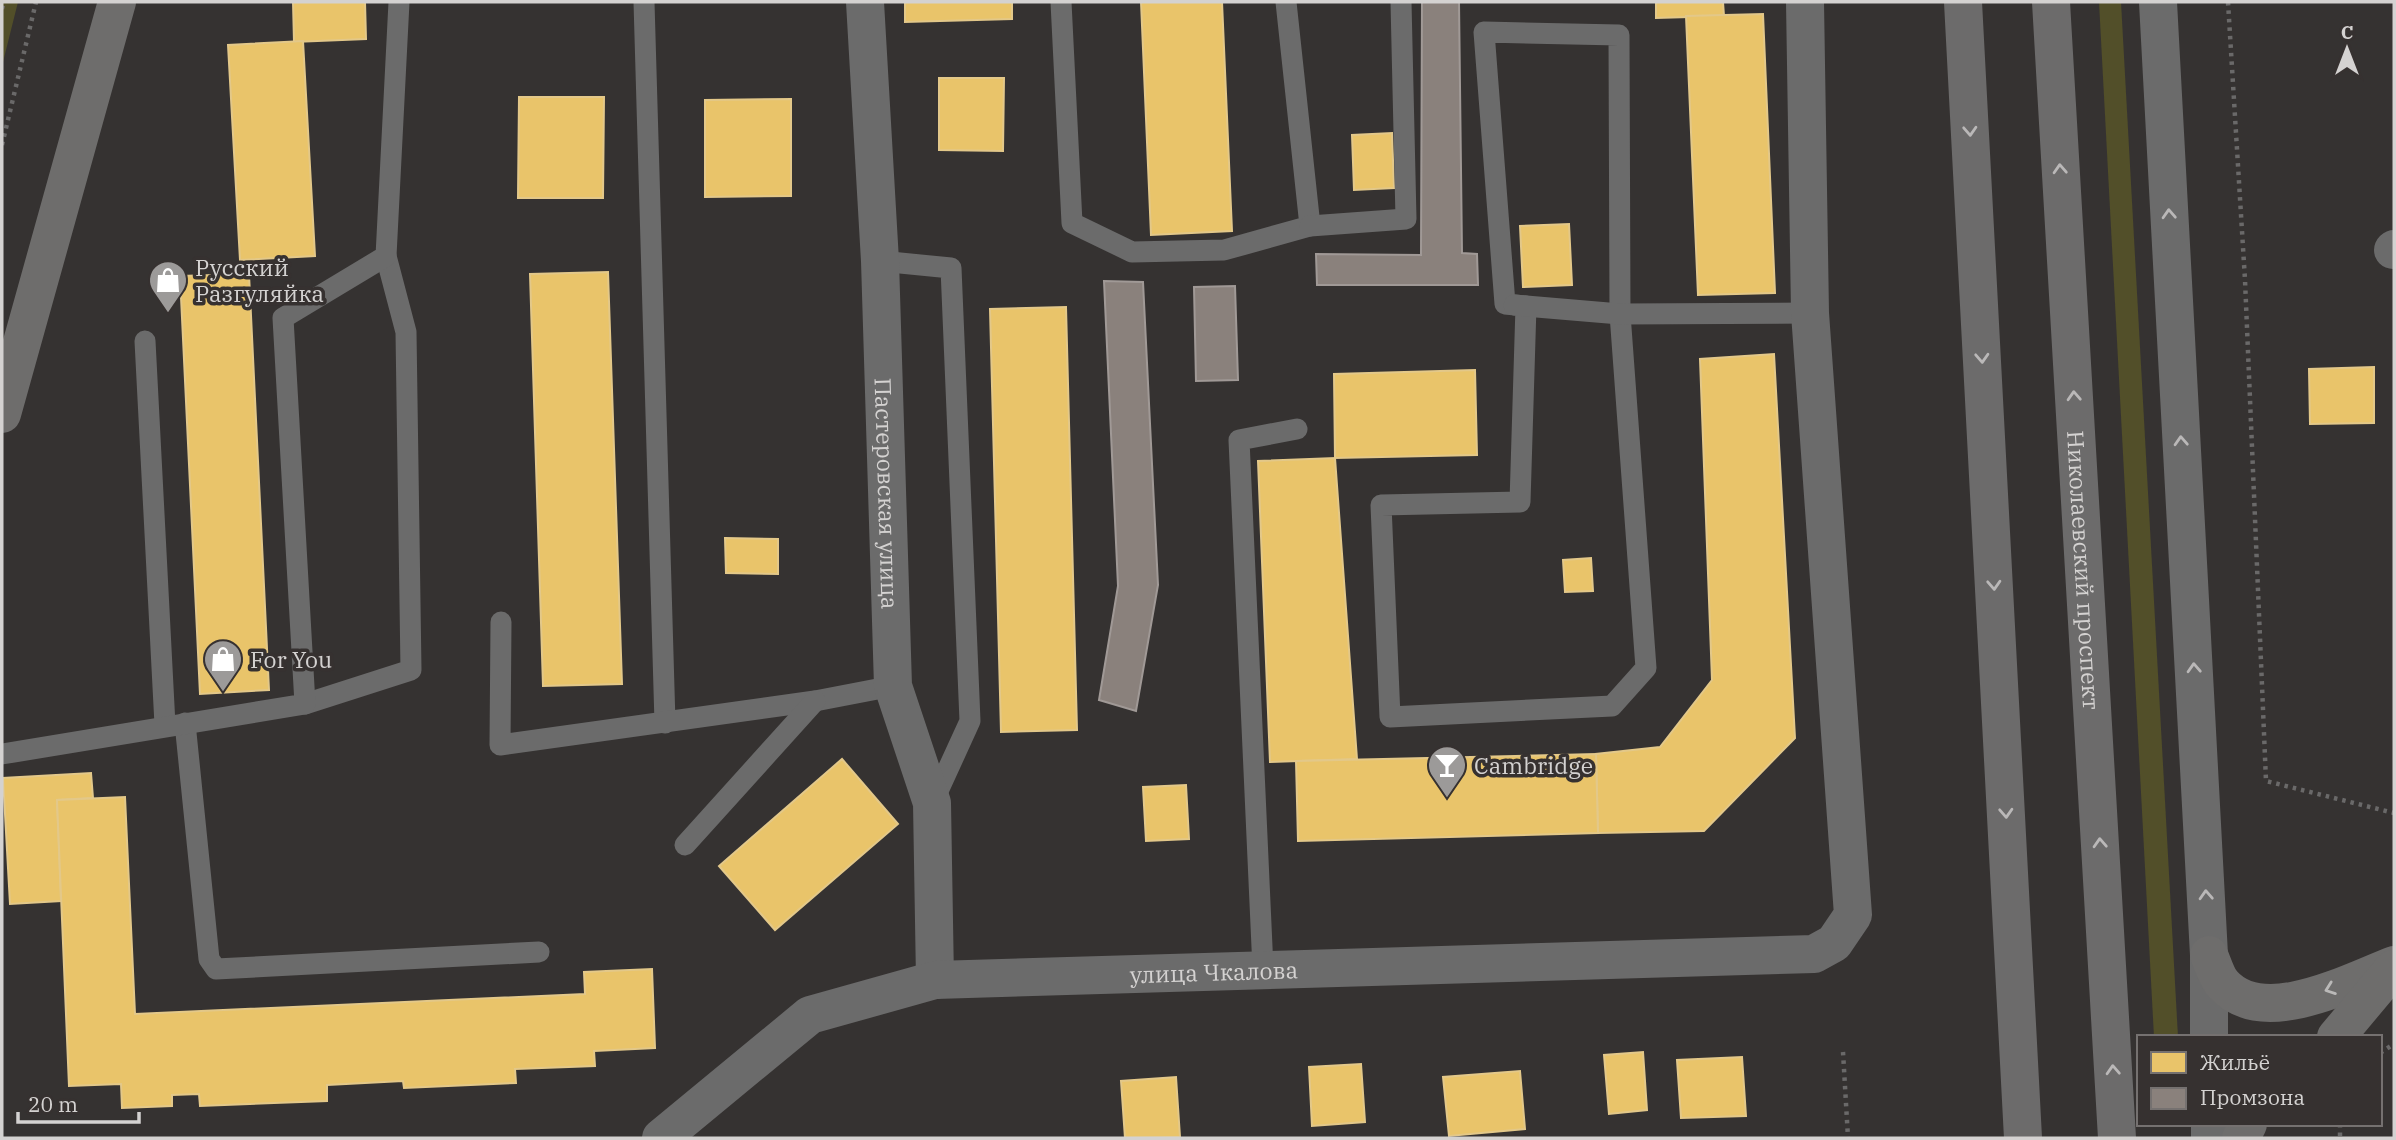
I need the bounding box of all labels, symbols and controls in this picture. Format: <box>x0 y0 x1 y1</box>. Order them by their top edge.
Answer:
north arrow <box>2312 14 2382 84</box>
text: С <box>2341 20 2353 44</box>
one-way arrow <box>1963 126 1978 137</box>
one-way arrow <box>2053 163 2068 174</box>
one-way arrow <box>2162 208 2177 219</box>
place label: Русский Разгуляйка <box>195 252 324 308</box>
shop icon: Русский Разгуляйка <box>147 259 189 314</box>
one-way arrow <box>1975 353 1990 364</box>
street label: Пастеровская улица <box>869 377 906 610</box>
one-way arrow <box>2066 390 2081 401</box>
street label: Николаевский проспект <box>2061 430 2107 711</box>
one-way arrow <box>2174 435 2189 446</box>
one-way arrow <box>1986 580 2001 591</box>
shop icon: For You <box>202 638 244 693</box>
place label: For You <box>250 644 332 674</box>
one-way arrow <box>2186 662 2201 673</box>
bar icon: Cambridge <box>1426 744 1468 799</box>
place label: Cambridge <box>1474 750 1593 780</box>
one-way arrow <box>1998 807 2013 818</box>
one-way arrow <box>2093 837 2108 848</box>
one-way arrow <box>2198 889 2213 900</box>
street label: улица Чкалова <box>1129 954 1299 989</box>
one-way arrow <box>2325 981 2337 995</box>
legend <box>2137 1035 2382 1126</box>
text: Жильё <box>2200 1048 2270 1076</box>
one-way arrow <box>2106 1064 2121 1075</box>
scale bar <box>18 1080 138 1124</box>
text: Промзона <box>2200 1083 2305 1111</box>
text: 20 m <box>28 1090 78 1118</box>

